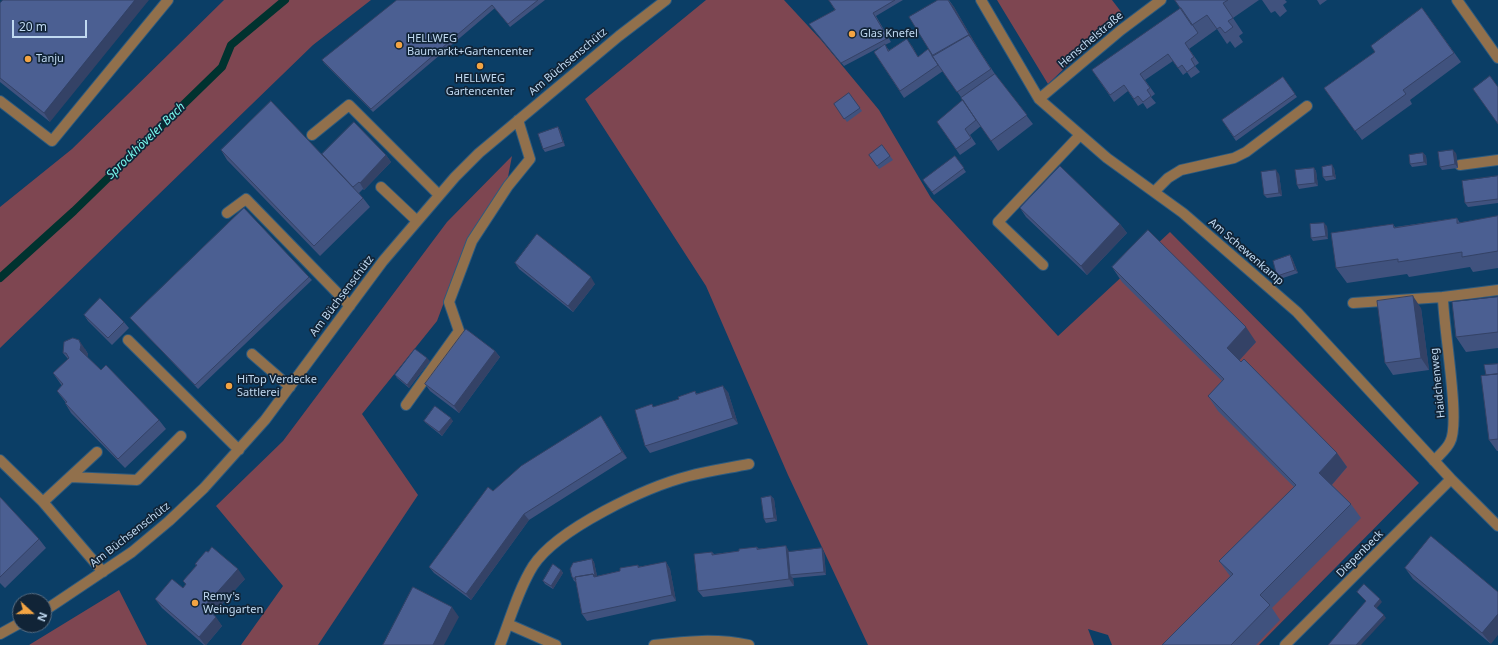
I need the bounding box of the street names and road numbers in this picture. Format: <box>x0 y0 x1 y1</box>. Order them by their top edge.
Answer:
street label: Henschelstraße <box>1056 9 1126 71</box>
street label: Am Büchsenschütz <box>526 26 610 98</box>
street label: Am Schewenkamp <box>1206 216 1286 288</box>
street label: Am Büchsenschütz <box>307 253 377 339</box>
street label: Haidchenweg <box>1428 347 1448 419</box>
street label: Am Büchsenschütz <box>87 500 173 570</box>
street label: Diepenbeck <box>1334 528 1386 580</box>

